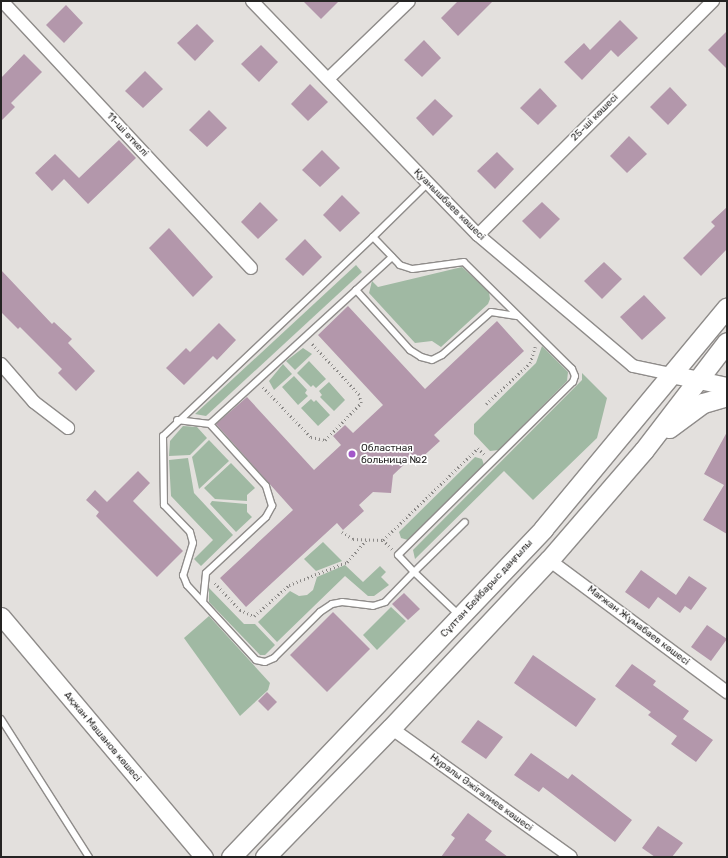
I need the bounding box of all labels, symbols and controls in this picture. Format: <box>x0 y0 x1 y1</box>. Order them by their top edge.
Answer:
street label: 25-ші көшесі <box>569 92 621 144</box>
street label: 11-ші өткелі <box>104 110 150 160</box>
street label: Қуанышбаев көшесі <box>411 167 487 243</box>
place label: Областная больница №2 <box>361 442 427 466</box>
marker: Областная больница №2 <box>346 448 358 460</box>
street label: Сұлтан Бейбарыс даңғылы <box>439 538 535 640</box>
street label: Мағжан Жұмабаев көшесі <box>585 584 691 668</box>
street label: Ақжан Машанов көшесі <box>61 690 143 784</box>
street label: Нұралы Әжiгалиев көшесi <box>427 752 535 834</box>

